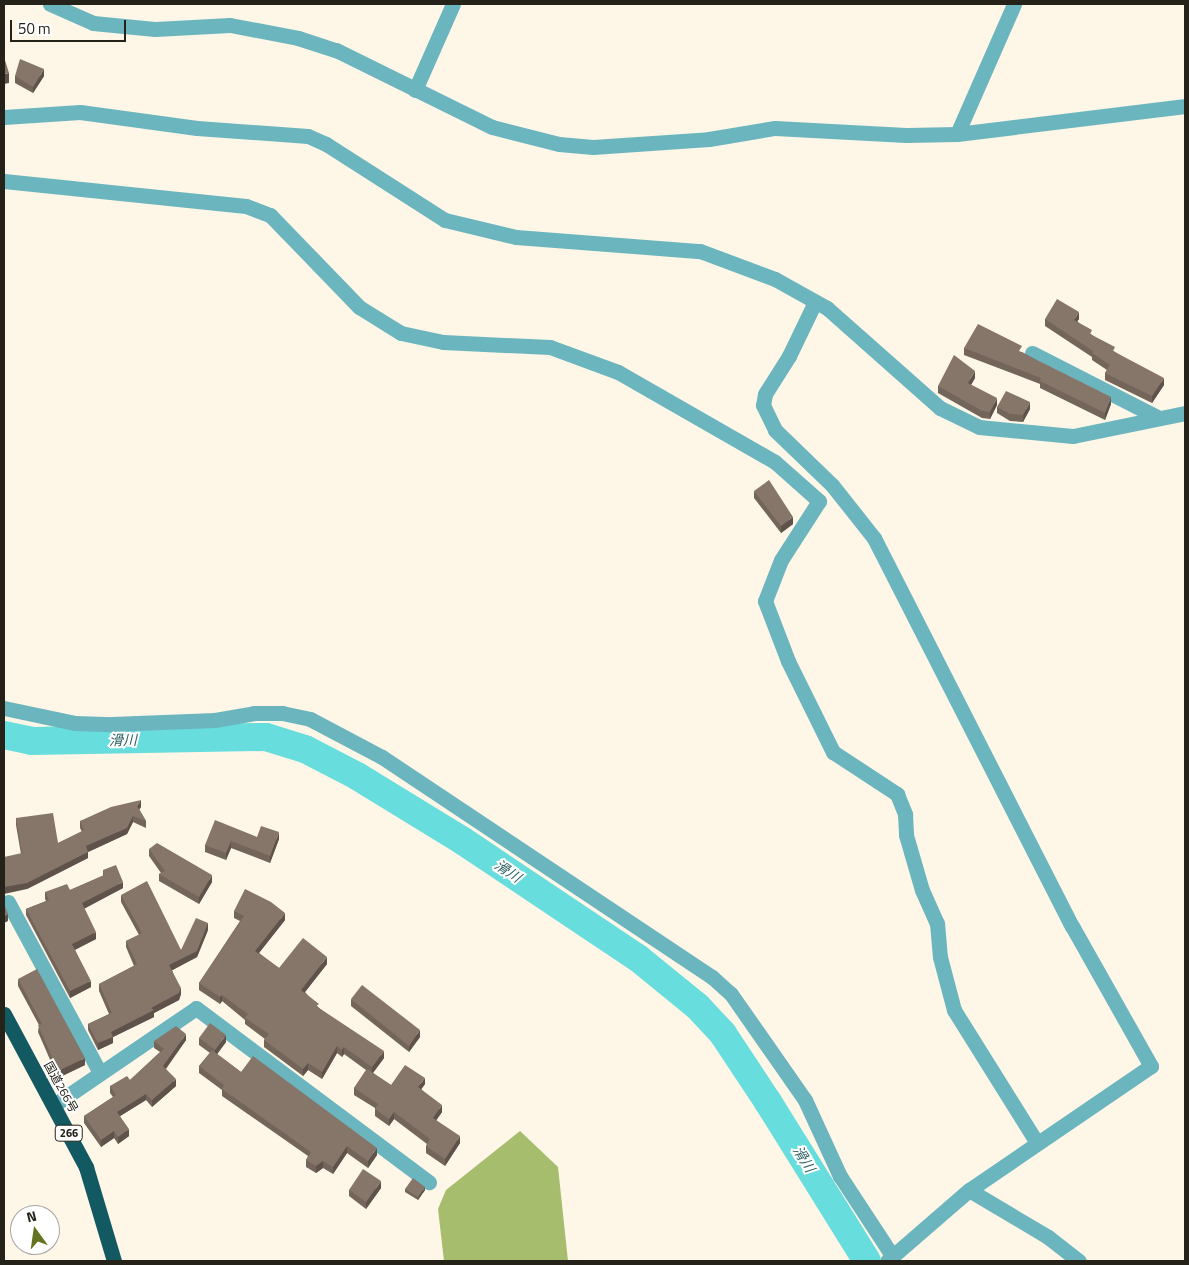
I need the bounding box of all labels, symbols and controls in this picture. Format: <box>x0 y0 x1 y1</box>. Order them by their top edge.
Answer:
scale bar <box>12 10 129 42</box>
text: 50 m <box>18 17 51 40</box>
water label: 滑川 <box>109 731 137 749</box>
water label: 滑川 <box>492 856 524 886</box>
street label: 国道266号 <box>41 1059 81 1115</box>
road number: 266 <box>54 1124 84 1142</box>
water label: 滑川 <box>789 1143 819 1175</box>
north arrow <box>10 1205 60 1255</box>
text: N <box>24 1205 39 1227</box>

